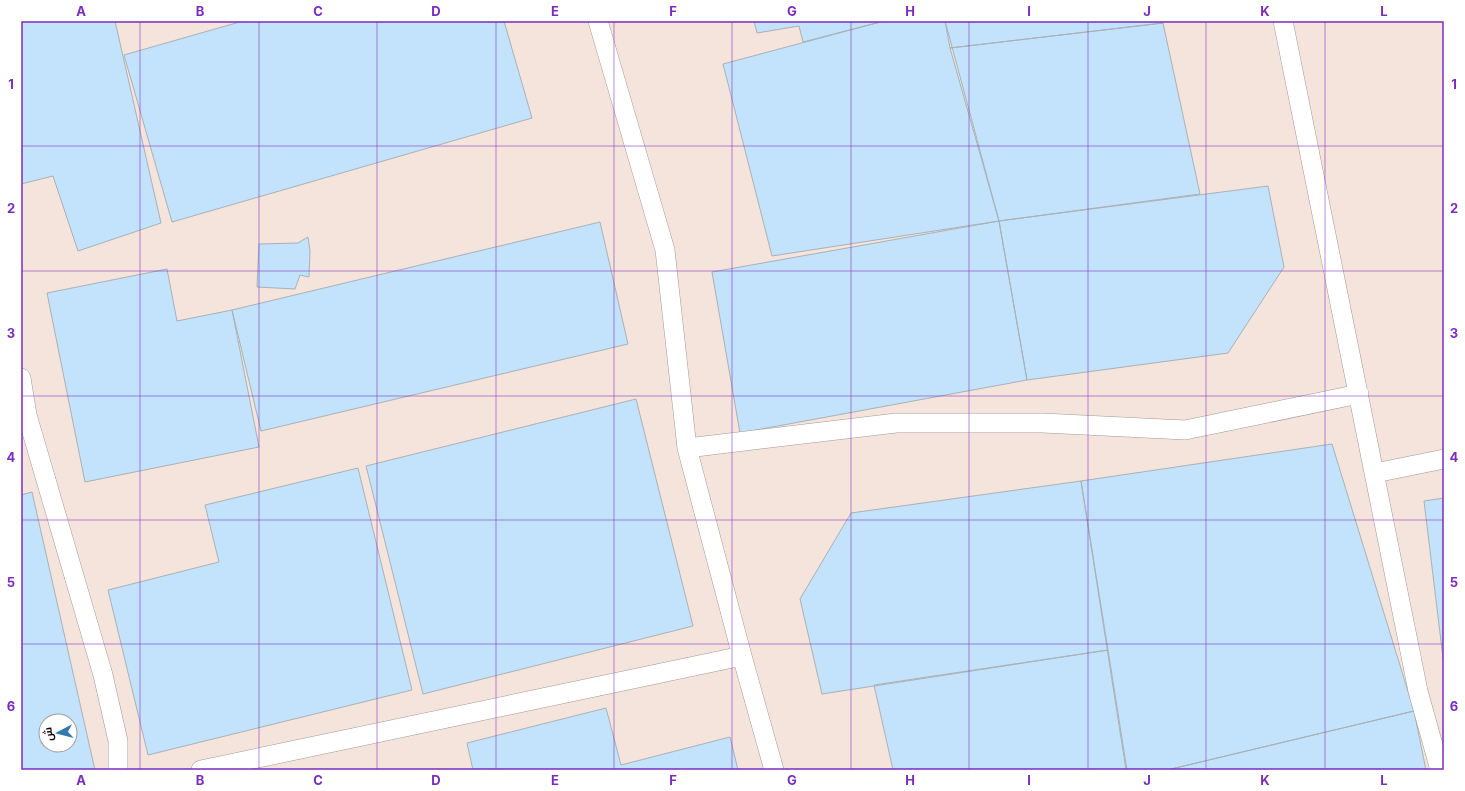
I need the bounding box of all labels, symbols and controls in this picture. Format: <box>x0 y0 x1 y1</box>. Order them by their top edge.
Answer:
text: A <box>76 3 86 19</box>
text: B <box>196 3 205 19</box>
text: C <box>313 3 323 19</box>
text: D <box>431 3 441 19</box>
text: E <box>551 3 559 19</box>
text: F <box>669 3 677 19</box>
text: G <box>787 3 797 19</box>
text: H <box>905 3 915 19</box>
text: I <box>1027 3 1031 19</box>
text: J <box>1143 3 1151 19</box>
text: K <box>1260 3 1270 19</box>
text: L <box>1380 3 1388 19</box>
text: 1 <box>8 76 14 92</box>
text: 1 <box>1451 76 1457 92</box>
text: 2 <box>7 200 15 216</box>
text: 2 <box>1450 200 1458 216</box>
text: 3 <box>7 325 15 341</box>
text: 3 <box>1450 325 1458 341</box>
text: 4 <box>7 449 16 465</box>
text: 4 <box>1450 449 1459 465</box>
text: 5 <box>7 574 15 590</box>
text: 5 <box>1450 574 1458 590</box>
text: 6 <box>7 698 15 714</box>
text: 6 <box>1450 698 1458 714</box>
north arrow <box>38 713 78 753</box>
text: ش <box>40 726 56 742</box>
text: A <box>76 772 86 788</box>
text: B <box>196 772 205 788</box>
text: C <box>313 772 323 788</box>
text: D <box>431 772 441 788</box>
text: E <box>551 772 559 788</box>
text: F <box>669 772 677 788</box>
text: G <box>787 772 797 788</box>
text: H <box>905 772 915 788</box>
text: I <box>1027 772 1031 788</box>
text: J <box>1143 772 1151 788</box>
text: K <box>1260 772 1270 788</box>
text: L <box>1380 772 1388 788</box>

